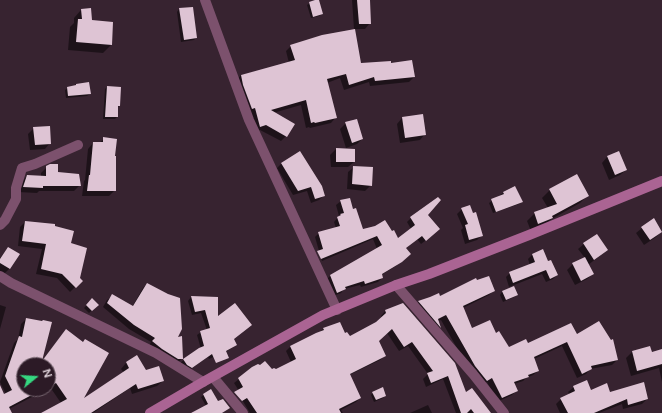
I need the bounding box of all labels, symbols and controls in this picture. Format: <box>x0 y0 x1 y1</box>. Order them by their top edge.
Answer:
north arrow <box>16 357 56 397</box>
text: N <box>39 367 54 379</box>

